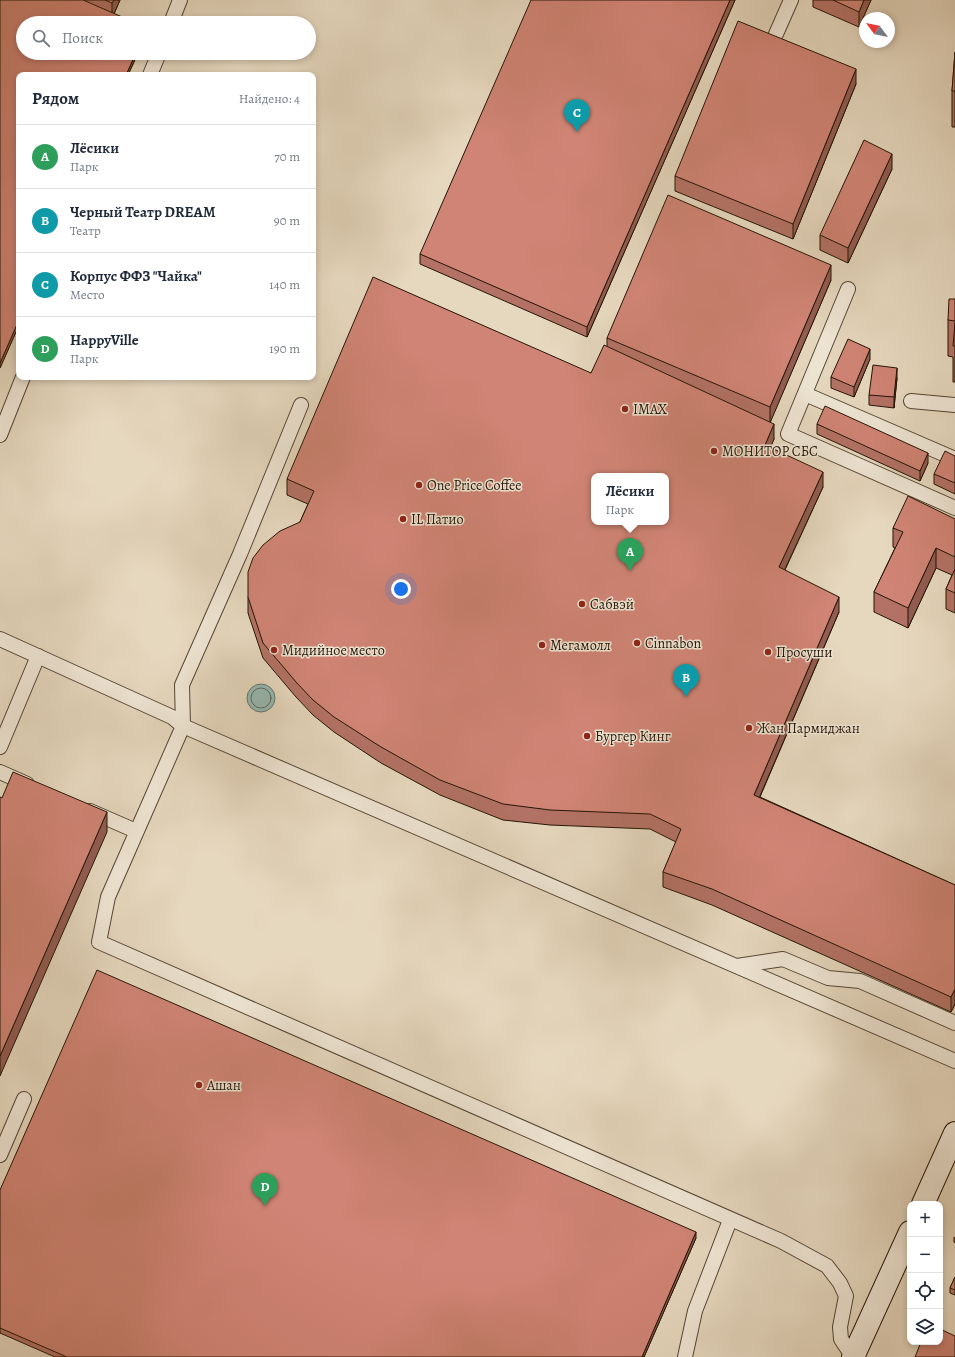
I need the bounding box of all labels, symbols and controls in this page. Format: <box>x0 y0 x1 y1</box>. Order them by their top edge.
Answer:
north arrow <box>859 12 895 48</box>
search box <box>16 16 316 60</box>
icon: search <box>30 27 52 49</box>
text: Поиск <box>62 28 103 48</box>
text: Рядом <box>32 87 79 110</box>
text: Найдено: 4 <box>239 90 300 107</box>
pin: C <box>564 99 590 132</box>
text: Лёсики <box>70 138 119 158</box>
text: A <box>41 148 49 165</box>
text: 70 m <box>274 148 300 165</box>
text: Парк <box>70 158 99 175</box>
text: Черный Театр DREAM <box>70 202 216 222</box>
text: B <box>41 212 49 229</box>
text: 90 m <box>274 212 300 229</box>
text: Театр <box>70 222 101 239</box>
text: Корпус ФФЗ "Чайка" <box>70 266 202 286</box>
text: C <box>41 276 49 293</box>
text: 140 m <box>269 276 300 293</box>
text: Место <box>70 286 105 303</box>
text: HappyVille <box>70 330 139 350</box>
text: D <box>40 340 50 357</box>
text: 190 m <box>269 340 300 357</box>
text: Парк <box>70 350 99 367</box>
place label: IMAX <box>633 400 668 419</box>
marker: IMAX <box>620 404 630 414</box>
place label: МОНИТОР СБС <box>722 442 818 461</box>
marker: МОНИТОР СБС <box>709 446 719 456</box>
popup <box>591 473 669 525</box>
place label: One Price Coffee <box>427 476 522 495</box>
marker: One Price Coffee <box>414 480 424 490</box>
text: Лёсики <box>605 481 655 501</box>
text: Парк <box>605 501 634 518</box>
place label: IL Патио <box>411 510 464 529</box>
marker: IL Патио <box>398 514 408 524</box>
pin: A <box>617 538 643 571</box>
your location <box>391 579 411 599</box>
place label: Сабвэй <box>590 595 634 614</box>
marker: Сабвэй <box>577 599 587 609</box>
place label: Cinnabon <box>645 634 701 653</box>
place label: Мегамолл <box>550 636 611 655</box>
marker: Cinnabon <box>632 638 642 648</box>
marker: Мегамолл <box>537 640 547 650</box>
place label: Мидийное место <box>282 641 385 660</box>
place label: Просуши <box>776 643 832 662</box>
marker: Мидийное место <box>269 645 279 655</box>
marker: Просуши <box>763 647 773 657</box>
pin: B <box>673 664 699 697</box>
place label: Жан Пармиджан <box>757 719 860 738</box>
marker: Жан Пармиджан <box>744 723 754 733</box>
place label: Бургер Кинг <box>595 727 671 746</box>
marker: Бургер Кинг <box>582 731 592 741</box>
place label: Ашан <box>206 1076 241 1095</box>
marker: Ашан <box>194 1080 204 1090</box>
pin: D <box>252 1173 278 1206</box>
map controls <box>907 1201 943 1345</box>
button: + <box>907 1201 943 1237</box>
button: − <box>907 1237 943 1273</box>
button: locate <box>907 1273 943 1309</box>
button: layers <box>907 1309 943 1345</box>

